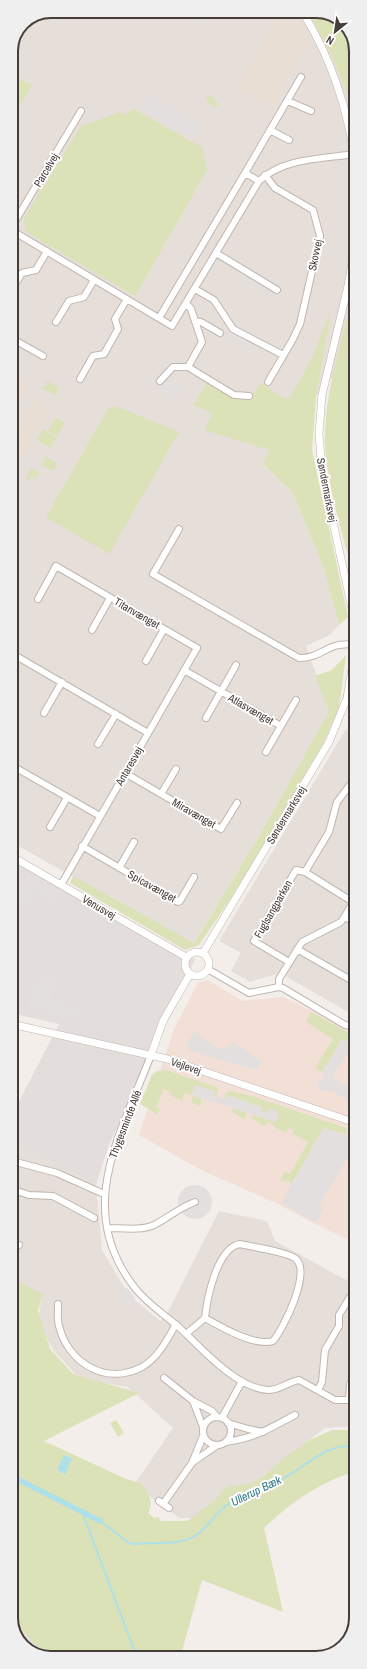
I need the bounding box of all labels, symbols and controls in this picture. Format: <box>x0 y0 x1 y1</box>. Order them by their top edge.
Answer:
north arrow <box>315 12 355 52</box>
text: N <box>324 33 336 48</box>
street label: Parcelvej <box>30 150 62 190</box>
street label: Skovvej <box>305 238 325 272</box>
street label: Søndermarksvej <box>314 457 340 523</box>
street label: Titanvænget <box>112 594 163 632</box>
street label: Atlasvænget <box>225 690 277 728</box>
street label: Antaresvej <box>112 744 146 789</box>
street label: Søndermarksvej <box>263 783 309 847</box>
street label: Miravænget <box>170 795 219 831</box>
street label: Spicavænget <box>125 867 179 905</box>
street label: Fuglsangparken <box>251 877 295 941</box>
street label: Venusvej <box>80 892 118 922</box>
street label: Vejlevej <box>169 1054 203 1078</box>
street label: Thygesminde Allé <box>106 1088 144 1160</box>
water label: Ullerup Bæk <box>228 1471 285 1510</box>

